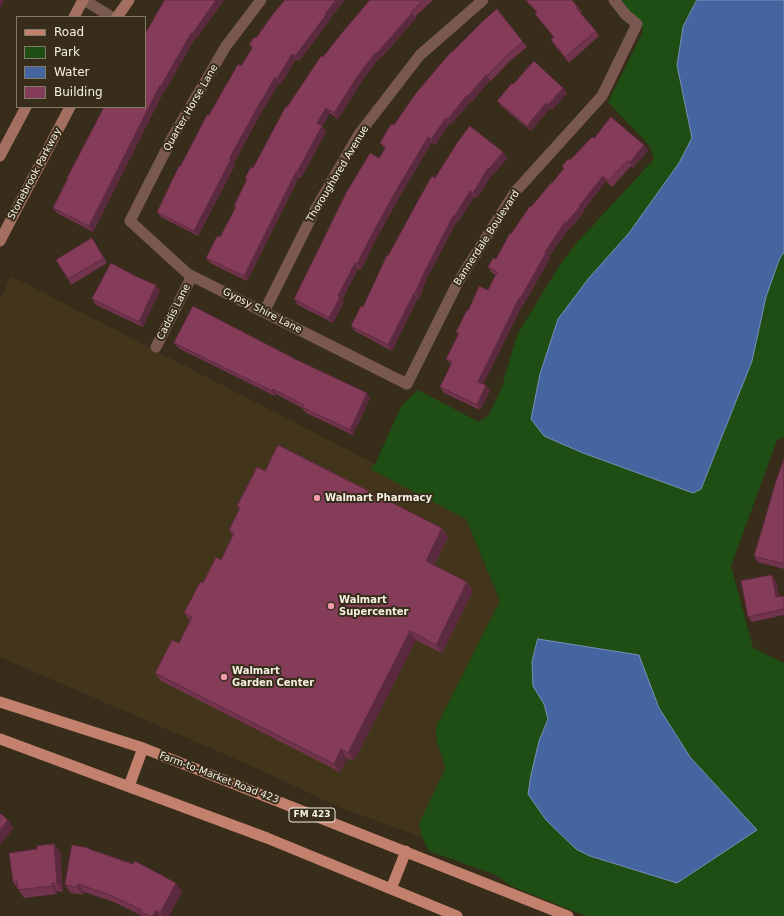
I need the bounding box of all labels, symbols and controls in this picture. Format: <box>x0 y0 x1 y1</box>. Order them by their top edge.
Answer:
legend <box>16 16 146 108</box>
text: Road <box>54 25 84 39</box>
text: Park <box>54 45 80 59</box>
street label: Quarter Horse Lane <box>161 62 221 154</box>
text: Water <box>54 65 89 79</box>
text: Building <box>54 85 103 99</box>
street label: Thoroughbred Avenue <box>304 123 372 225</box>
street label: Stonebrook Parkway <box>6 126 64 222</box>
street label: Bannerdale Boulevard <box>452 188 522 288</box>
street label: Caddis Lane <box>155 282 193 342</box>
street label: Gypsy Shire Lane <box>220 286 304 336</box>
place label: Walmart Pharmacy <box>325 492 432 504</box>
marker: Walmart Pharmacy <box>312 493 322 503</box>
place label: Walmart Supercenter <box>339 594 409 618</box>
marker: Walmart Supercenter <box>326 601 336 611</box>
place label: Walmart Garden Center <box>232 665 314 688</box>
marker: Walmart Garden Center <box>219 672 229 682</box>
street label: Farm-to-Market Road 423 <box>158 750 280 806</box>
road number: FM 423 <box>289 808 335 822</box>

